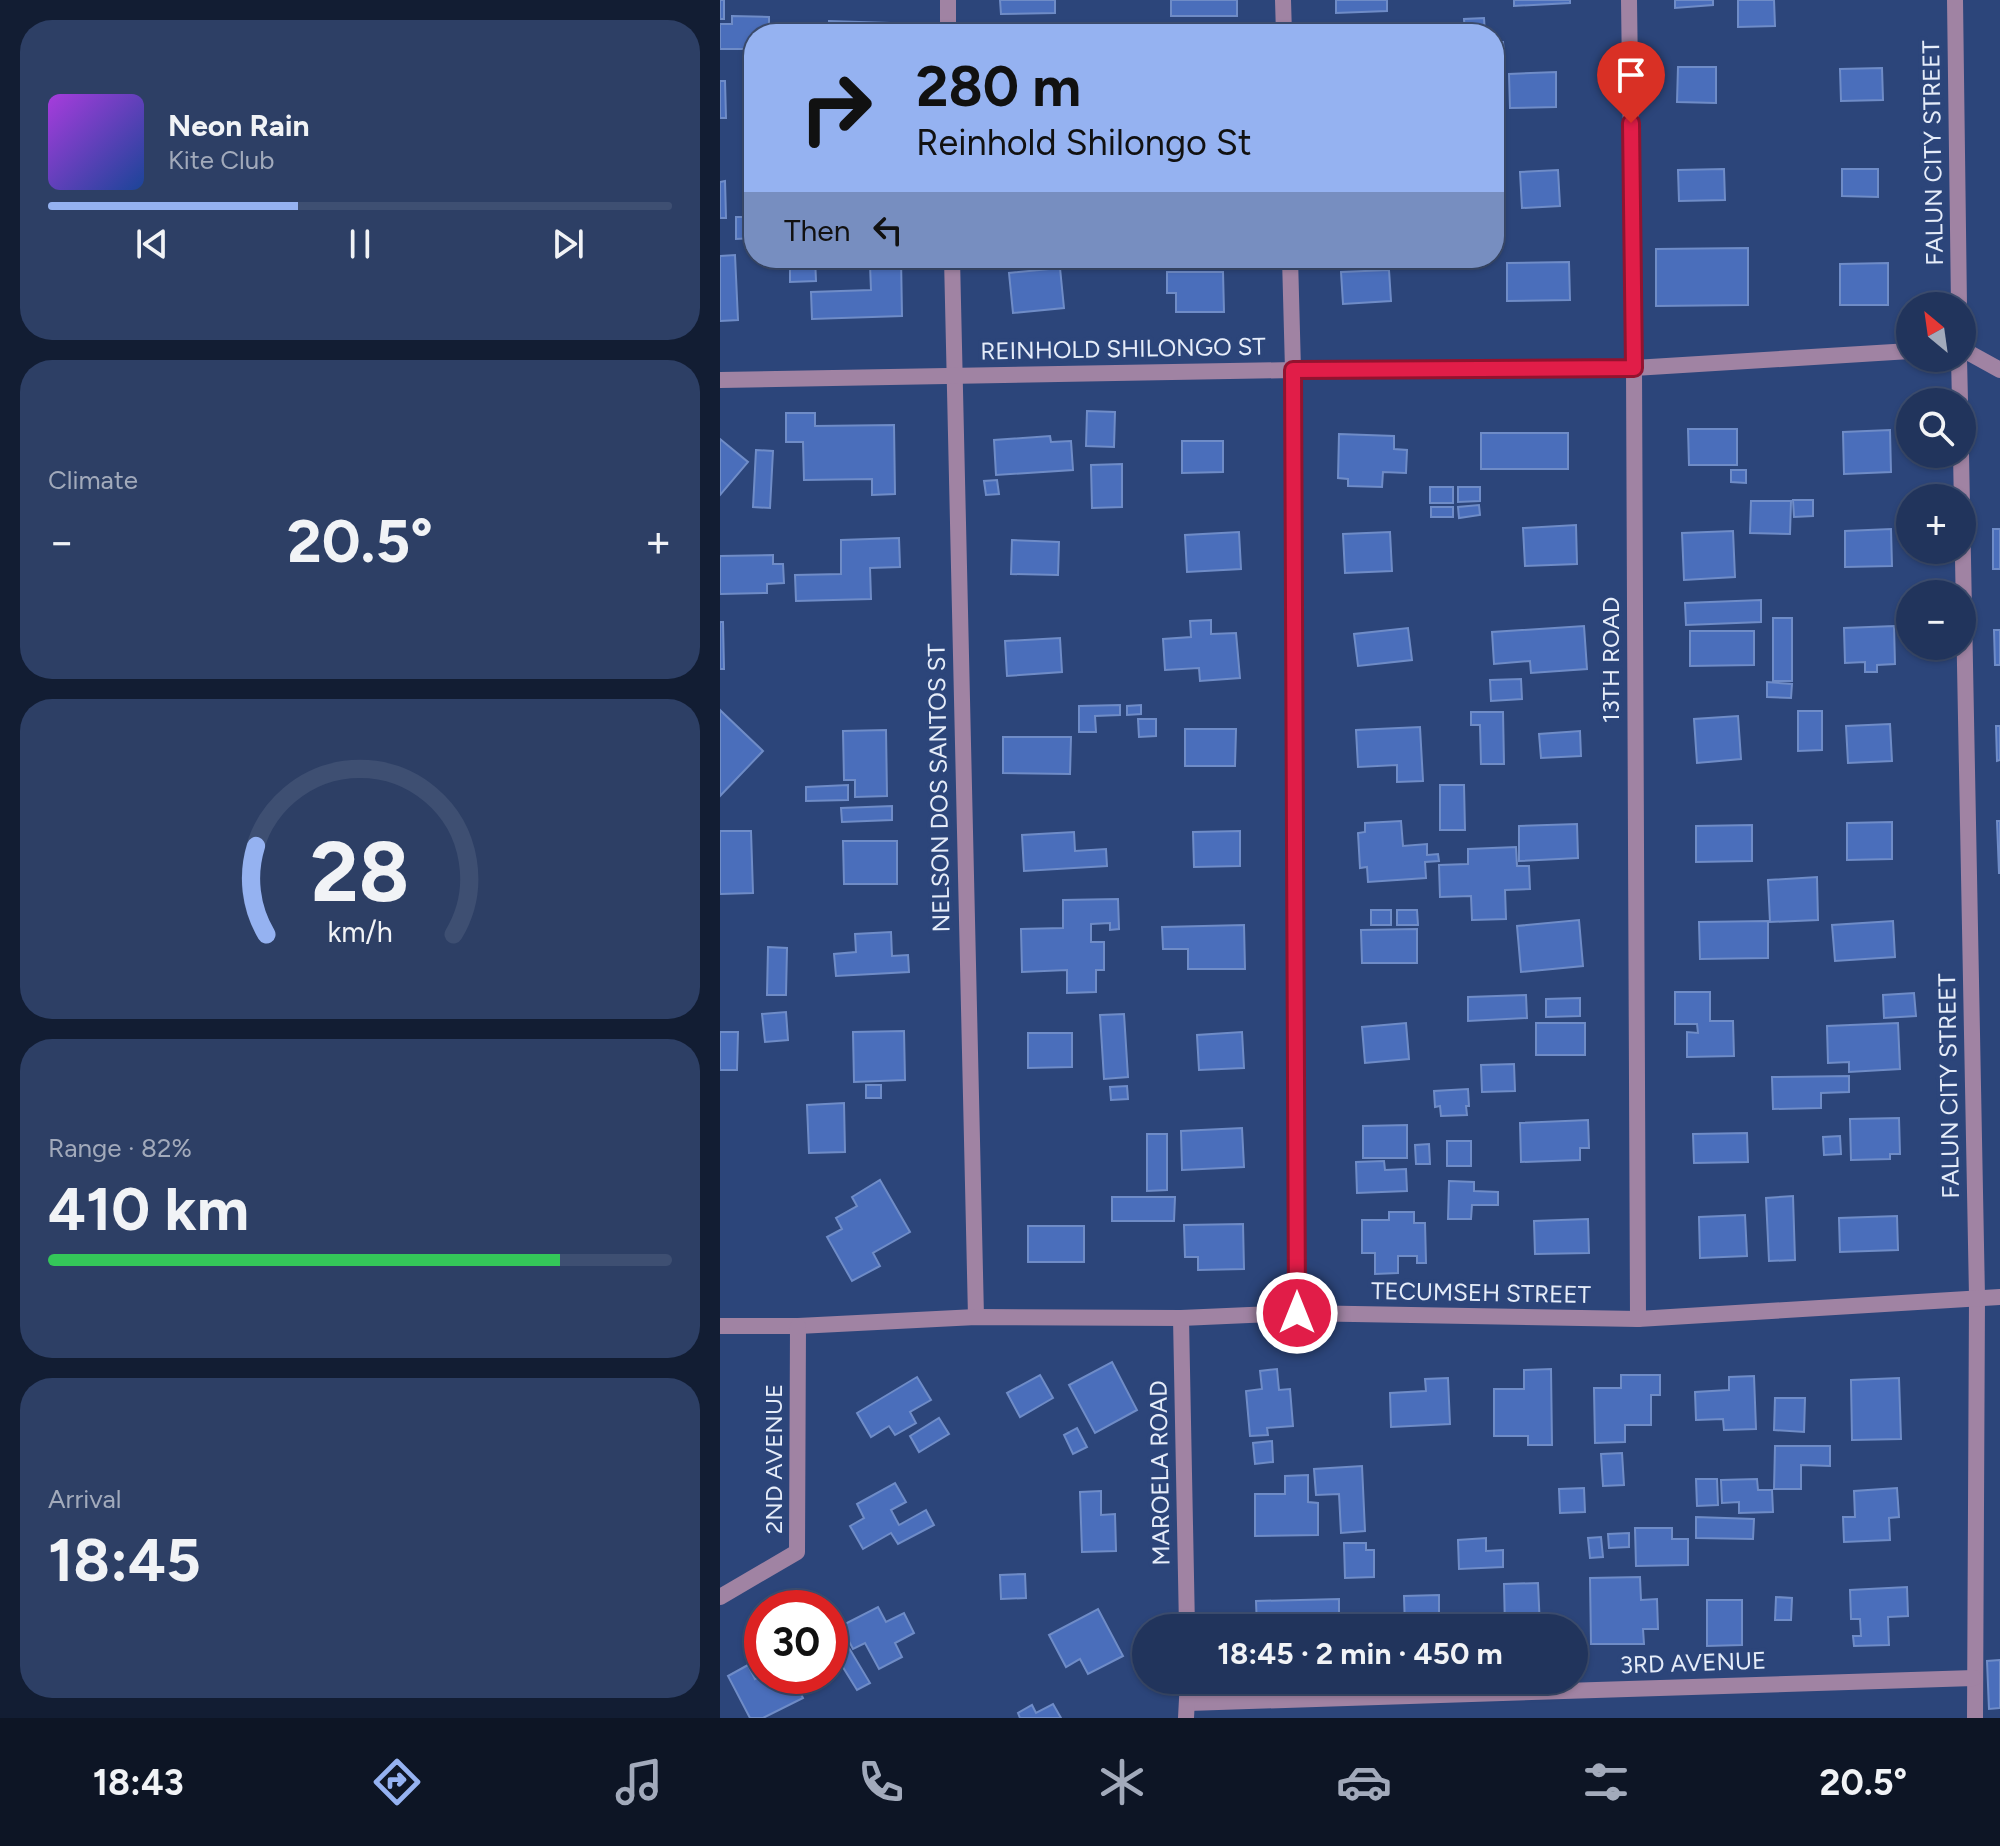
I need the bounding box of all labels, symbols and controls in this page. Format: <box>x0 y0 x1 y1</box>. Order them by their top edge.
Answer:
street label: FALUN CITY STREET <box>1916 40 1949 266</box>
pin <box>1597 41 1665 123</box>
text: 280 m <box>916 53 1081 120</box>
icon: arrive <box>1609 53 1653 97</box>
icon: right <box>784 56 888 160</box>
text: Neon Rain <box>168 107 310 144</box>
text: Reinhold Shilongo St <box>916 121 1252 164</box>
text: Kite Club <box>168 144 274 176</box>
icon: left <box>866 208 910 252</box>
text: Then <box>784 212 850 249</box>
icon: previous <box>130 222 174 266</box>
icon: pause <box>338 222 382 266</box>
icon: next <box>546 222 590 266</box>
north arrow <box>1896 292 1976 372</box>
map controls <box>1896 292 1976 660</box>
street label: REINHOLD SHILONGO ST <box>980 332 1266 365</box>
button: search <box>1896 388 1976 468</box>
text: Climate <box>48 464 138 496</box>
button: + <box>1896 484 1976 564</box>
text: 20.5° <box>287 505 433 577</box>
text: − <box>48 515 75 568</box>
text: + <box>645 515 672 568</box>
button: − <box>1896 580 1976 660</box>
street label: 13TH ROAD <box>1596 597 1625 723</box>
street label: NELSON DOS SANTOS ST <box>921 643 956 933</box>
text: 28 <box>310 822 410 922</box>
text: km/h <box>327 915 393 949</box>
street label: FALUN CITY STREET <box>1932 973 1965 1199</box>
text: Range · 82% <box>48 1132 192 1164</box>
text: 410 km <box>48 1173 249 1245</box>
position arrow <box>1255 1271 1339 1355</box>
street label: TECUMSEH STREET <box>1371 1276 1591 1309</box>
street label: MAROELA ROAD <box>1143 1380 1176 1566</box>
street label: 2ND AVENUE <box>759 1384 788 1534</box>
text: Arrival <box>48 1483 121 1515</box>
text: 18:45 <box>48 1524 201 1596</box>
speed limit sign: 30 <box>744 1590 848 1694</box>
text: 18:45 · 2 min · 450 m <box>1217 1635 1503 1672</box>
street label: 3RD AVENUE <box>1619 1645 1767 1680</box>
icon: directions <box>369 1754 425 1810</box>
icon: music <box>611 1754 667 1810</box>
icon: phone <box>853 1754 909 1810</box>
icon: climate <box>1094 1754 1150 1810</box>
icon: car <box>1336 1754 1392 1810</box>
icon: filters <box>1578 1754 1634 1810</box>
text: 18:43 <box>93 1761 184 1804</box>
text: 20.5° <box>1820 1761 1907 1804</box>

